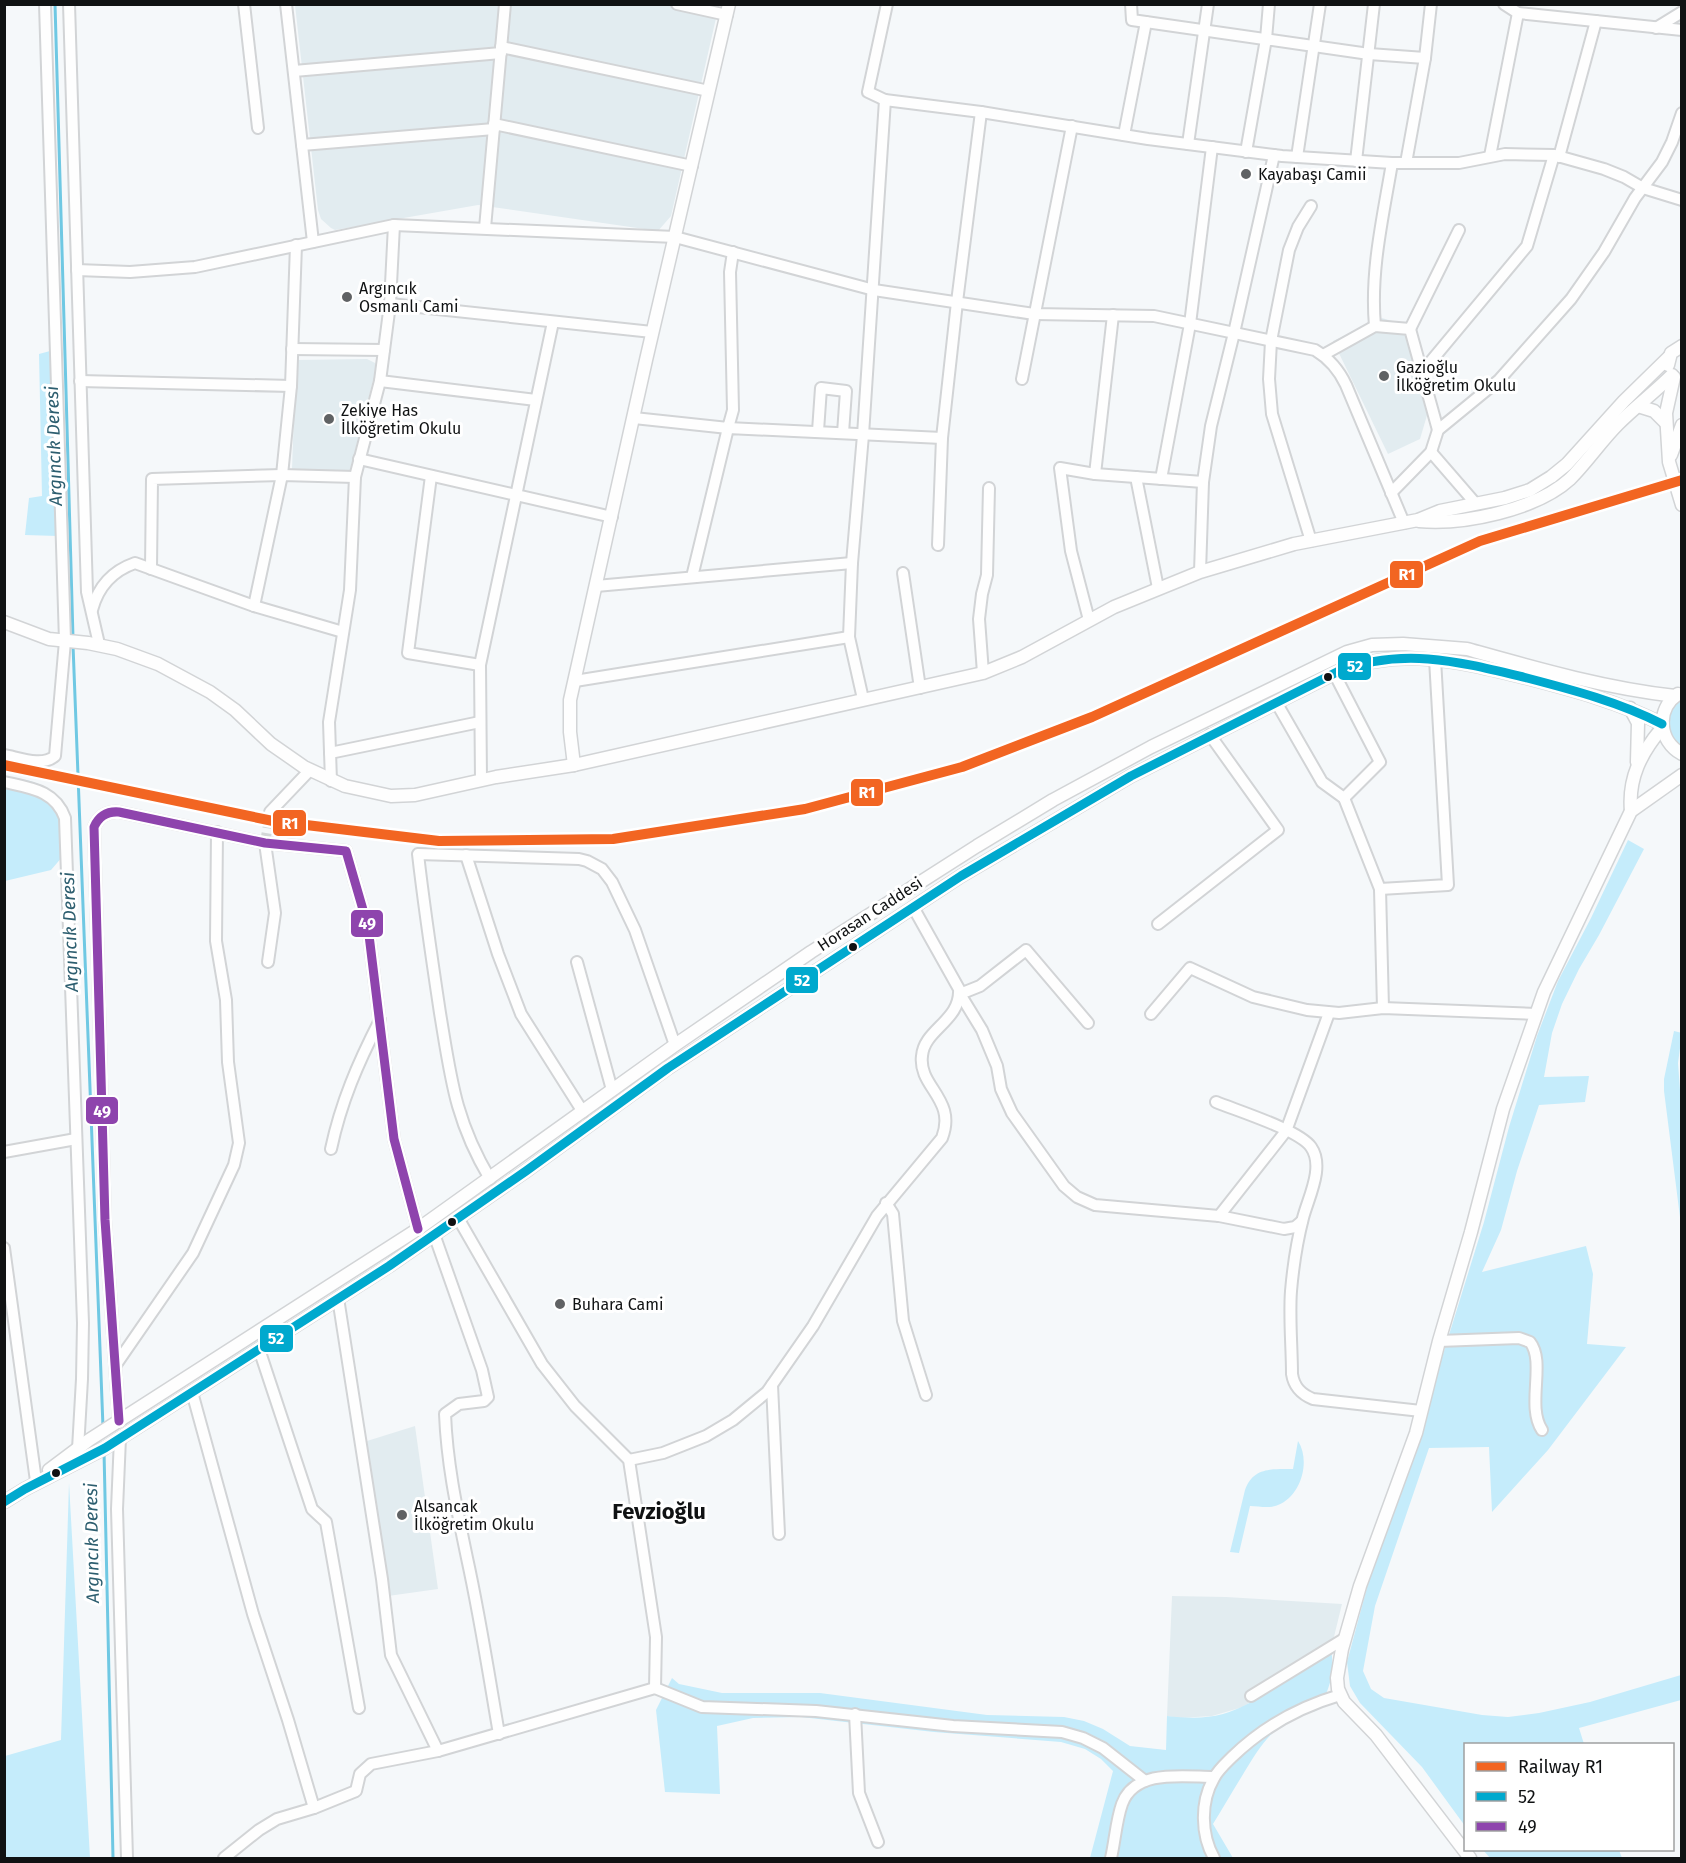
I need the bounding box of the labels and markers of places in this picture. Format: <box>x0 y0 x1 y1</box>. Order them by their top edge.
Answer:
place label: Kayabaşı Camii <box>1258 165 1366 185</box>
marker: Kayabaşı Camii <box>1239 167 1253 181</box>
place label: Argıncık Osmanlı Cami <box>359 279 459 316</box>
marker: Argıncık Osmanlı Cami <box>340 290 354 304</box>
place label: Gazioğlu İlköğretim Okulu <box>1396 358 1516 395</box>
marker: Gazioğlu İlköğretim Okulu <box>1377 369 1391 383</box>
place label: Zekiye Has İlköğretim Okulu <box>341 401 461 438</box>
marker: Zekiye Has İlköğretim Okulu <box>322 412 336 426</box>
unlabelled marker <box>1322 671 1334 683</box>
unlabelled marker <box>847 941 859 953</box>
unlabelled marker <box>446 1216 458 1228</box>
place label: Buhara Cami <box>572 1295 663 1314</box>
marker: Buhara Cami <box>553 1297 567 1311</box>
unlabelled marker <box>50 1467 62 1479</box>
place label: Alsancak İlköğretim Okulu <box>414 1497 534 1534</box>
marker: Alsancak İlköğretim Okulu <box>395 1508 409 1522</box>

